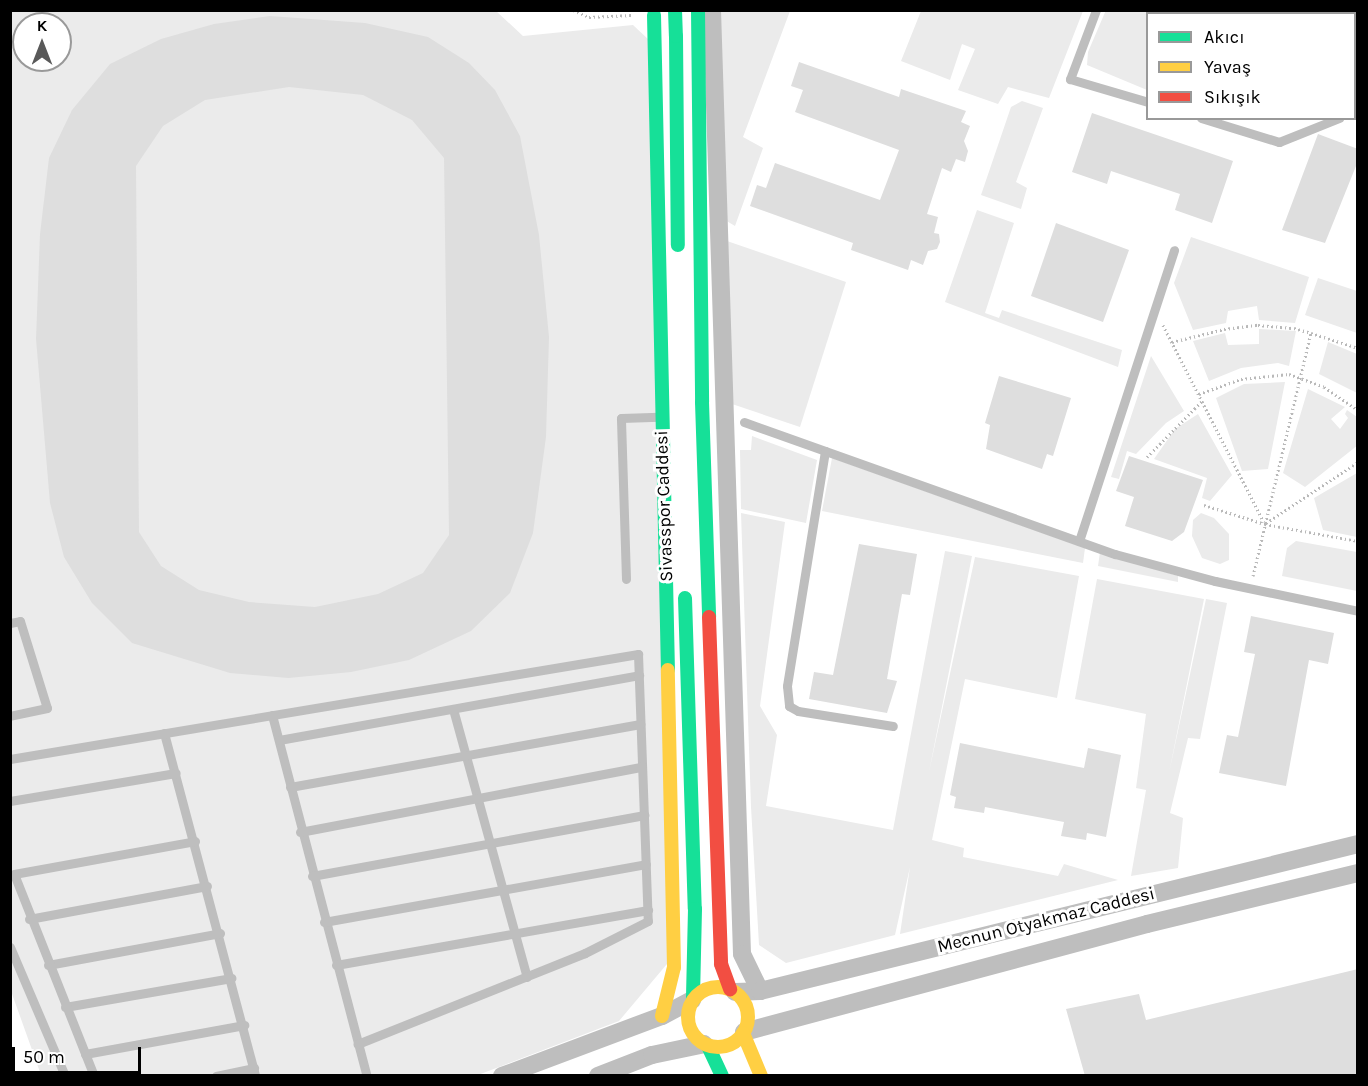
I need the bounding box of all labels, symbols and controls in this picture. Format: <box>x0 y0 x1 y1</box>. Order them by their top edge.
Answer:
north arrow <box>12 12 72 72</box>
legend <box>1146 12 1356 120</box>
text: K <box>37 16 47 35</box>
text: Akıcı <box>1204 26 1245 48</box>
text: Yavaş <box>1204 56 1251 78</box>
text: Sıkışık <box>1204 86 1261 108</box>
street label: Sivasspor Caddesi <box>651 430 677 582</box>
street label: Mecnun Otyakmaz Caddesi <box>935 882 1157 958</box>
scale bar <box>15 1035 144 1073</box>
text: 50 m <box>23 1046 65 1068</box>

